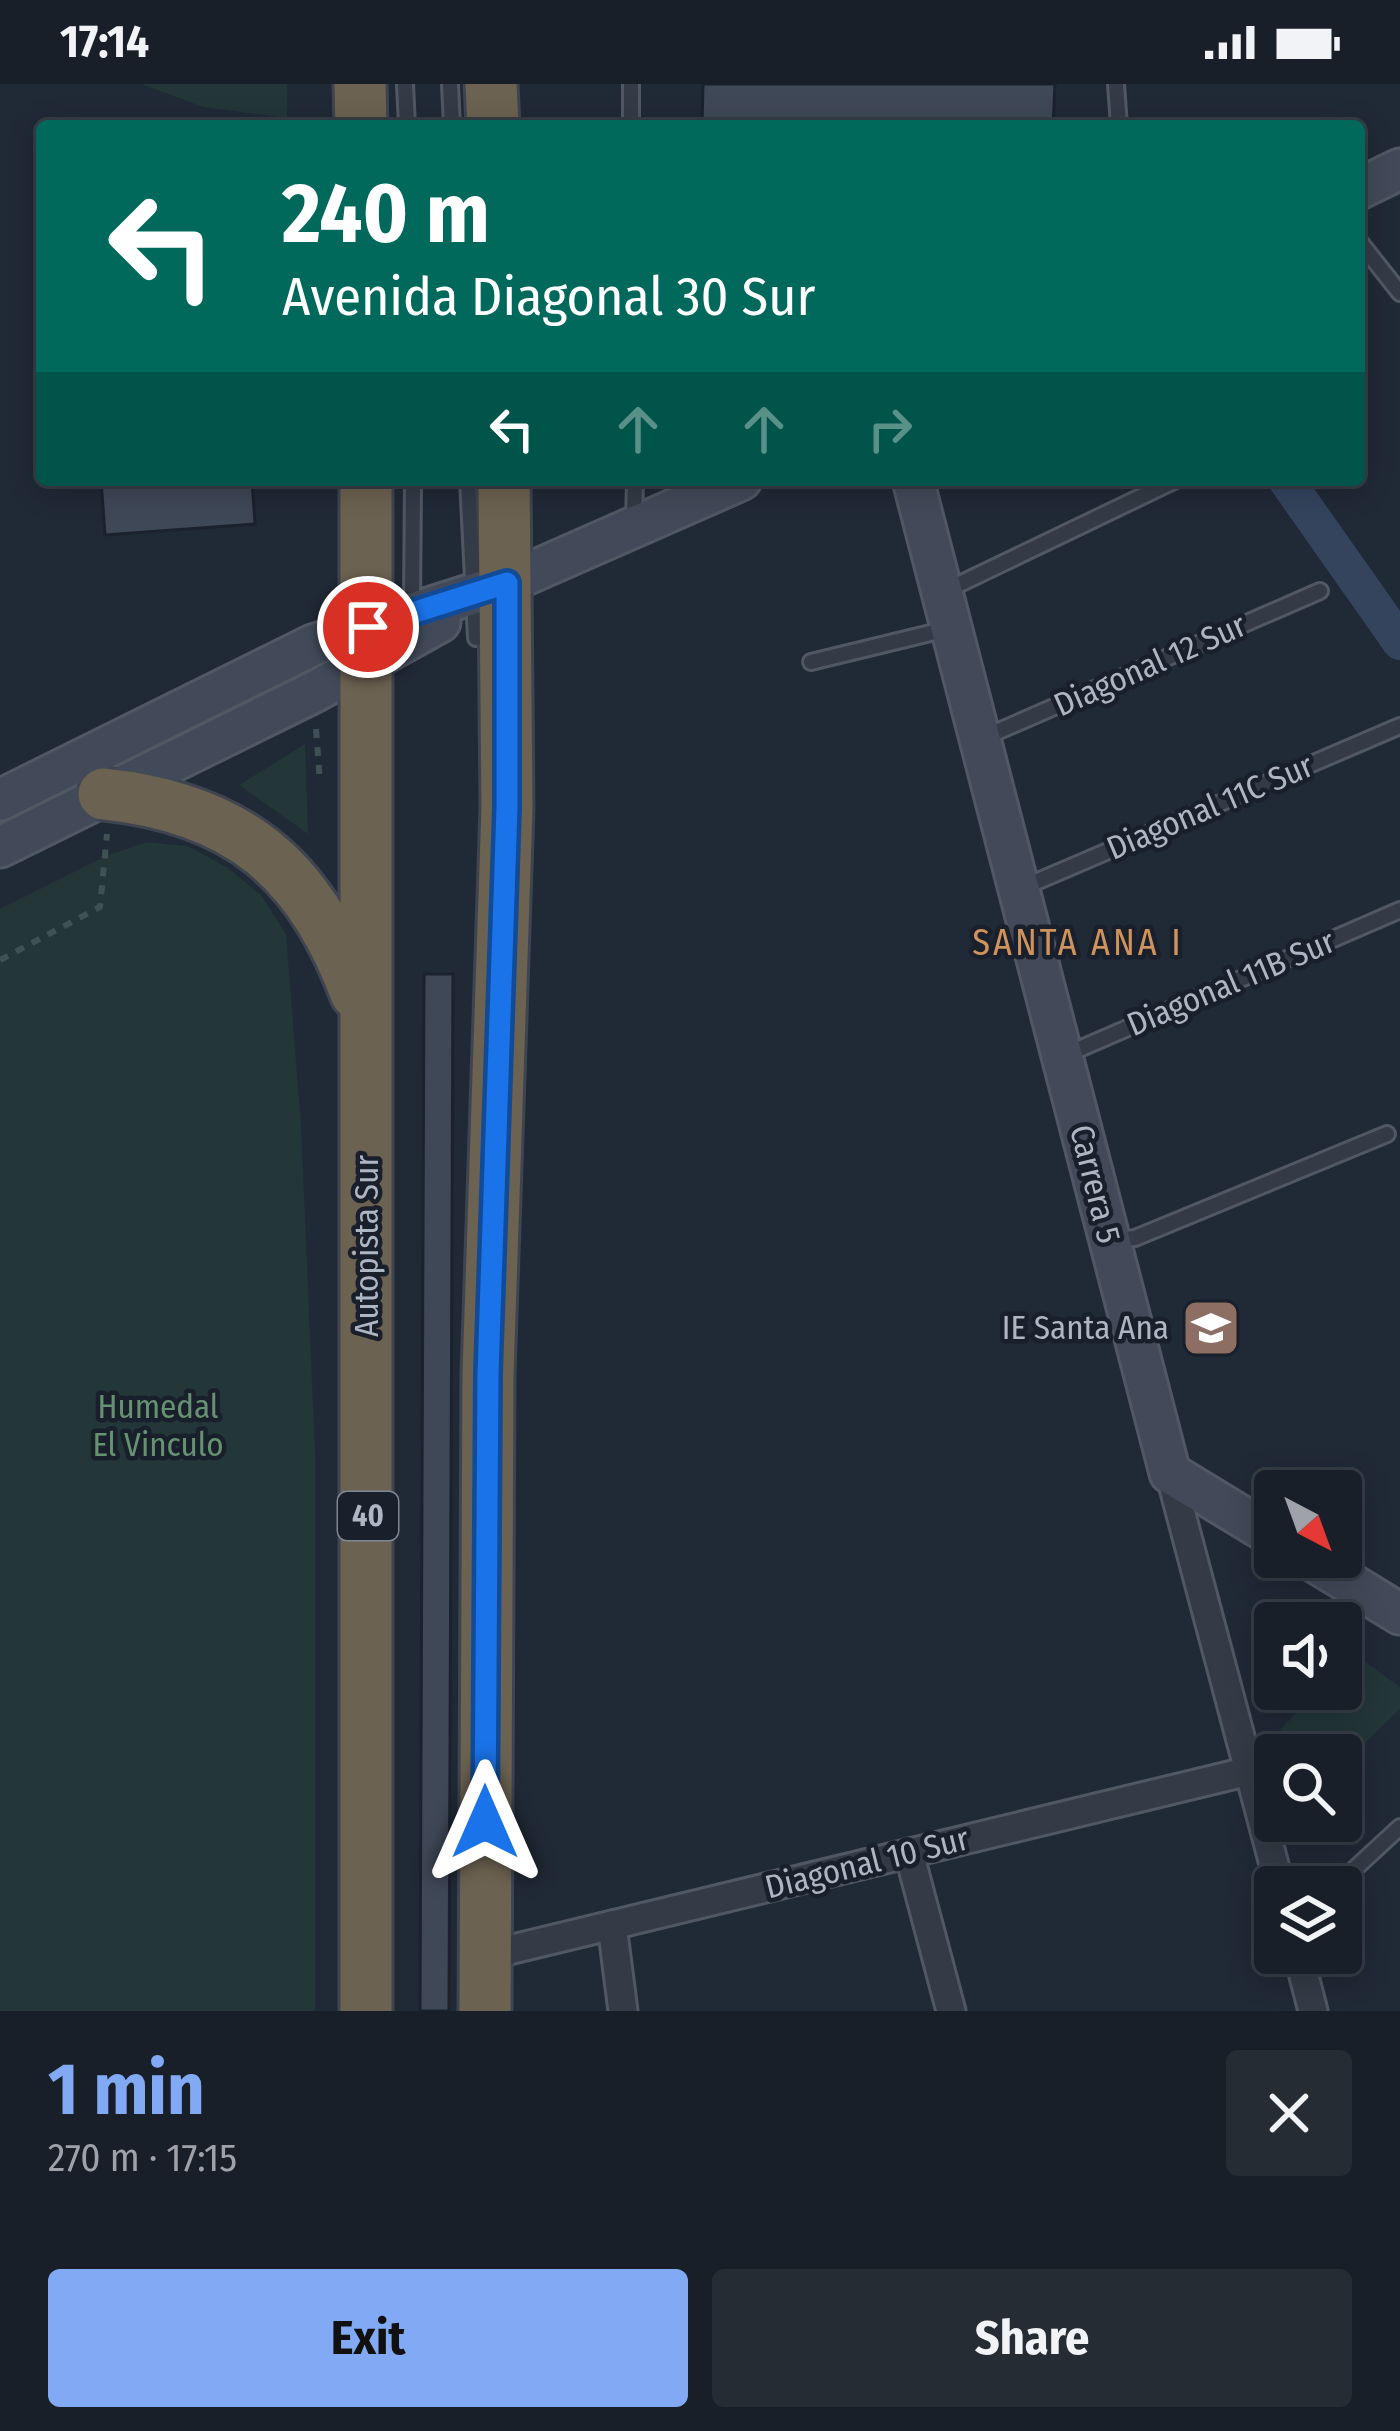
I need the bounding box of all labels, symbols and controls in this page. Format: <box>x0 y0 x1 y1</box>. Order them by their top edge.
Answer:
text: 17:14 <box>60 15 149 69</box>
text: 240 m <box>282 163 490 264</box>
icon: left <box>84 168 240 324</box>
text: Avenida Diagonal 30 Sur <box>282 265 815 329</box>
icon: left <box>479 396 545 462</box>
icon: ahead <box>605 396 671 462</box>
icon: ahead <box>731 396 797 462</box>
icon: right <box>857 396 923 462</box>
pin <box>317 576 419 678</box>
icon: arrive <box>335 594 401 660</box>
street label: Diagonal 12 Sur <box>1048 605 1253 725</box>
street label: Diagonal 11C Sur <box>1101 745 1320 868</box>
district label: SANTA ANA I <box>972 921 1184 965</box>
street label: Diagonal 11B Sur <box>1121 921 1341 1045</box>
street label: Carrera 5 <box>1061 1121 1129 1247</box>
street label: Autopista Sur <box>347 1155 387 1337</box>
school or university icon: IE Santa Ana <box>1180 1297 1242 1359</box>
place label: IE Santa Ana <box>1002 1308 1169 1348</box>
park label: Humedal El Vinculo <box>92 1387 224 1465</box>
north arrow <box>1254 1470 1362 1578</box>
map controls <box>1254 1470 1362 1974</box>
road number: 40 <box>338 1492 398 1540</box>
button: sound <box>1254 1602 1362 1710</box>
button: search <box>1254 1734 1362 1842</box>
position arrow <box>422 1759 548 1885</box>
street label: Diagonal 10 Sur <box>761 1818 973 1908</box>
button: layers <box>1254 1866 1362 1974</box>
text: 1 min <box>48 2047 205 2133</box>
button: close <box>1226 2050 1352 2176</box>
text: 270 m · 17:15 <box>48 2135 237 2181</box>
button: Exit <box>48 2269 688 2407</box>
button: Share <box>712 2269 1352 2407</box>

